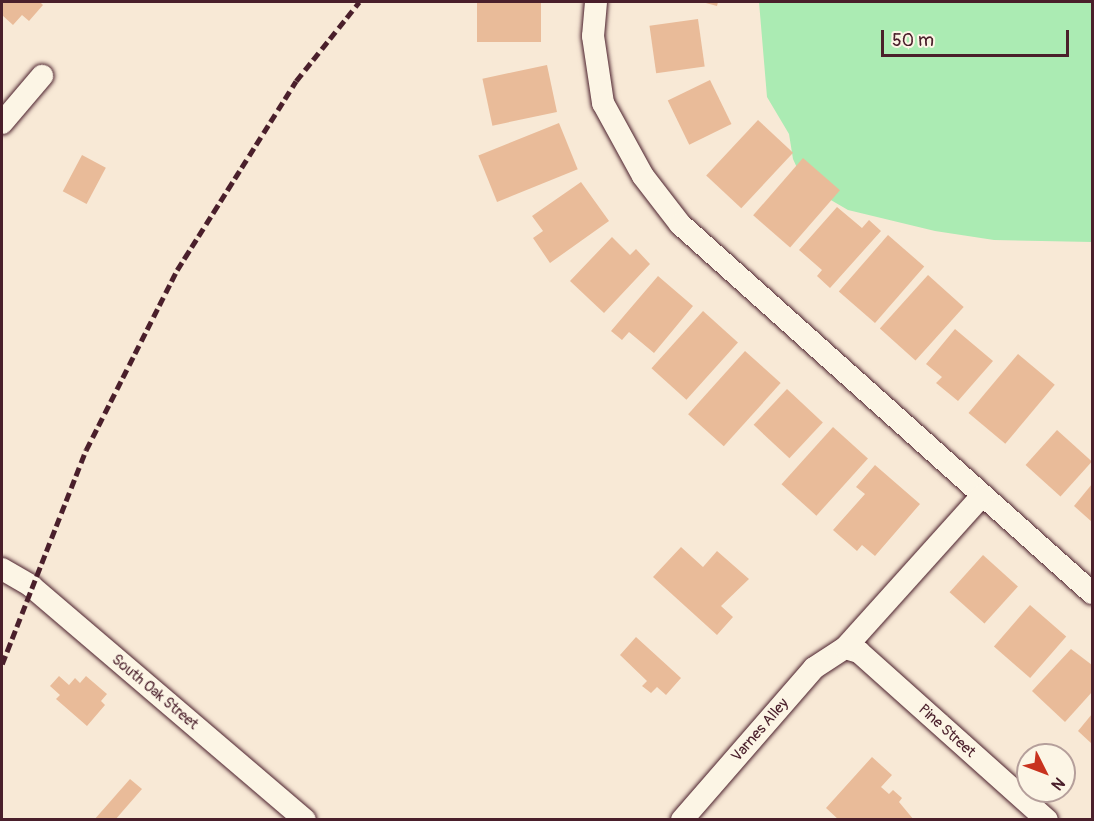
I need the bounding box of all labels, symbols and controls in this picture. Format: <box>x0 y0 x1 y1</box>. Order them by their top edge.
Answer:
scale bar <box>884 18 1072 56</box>
text: 50 m <box>892 29 934 52</box>
street label: South Oak Street <box>108 651 202 733</box>
street label: Varnes Alley <box>728 695 792 765</box>
street label: Pine Street <box>915 701 979 761</box>
north arrow <box>1016 743 1076 803</box>
text: N <box>1047 773 1069 794</box>

